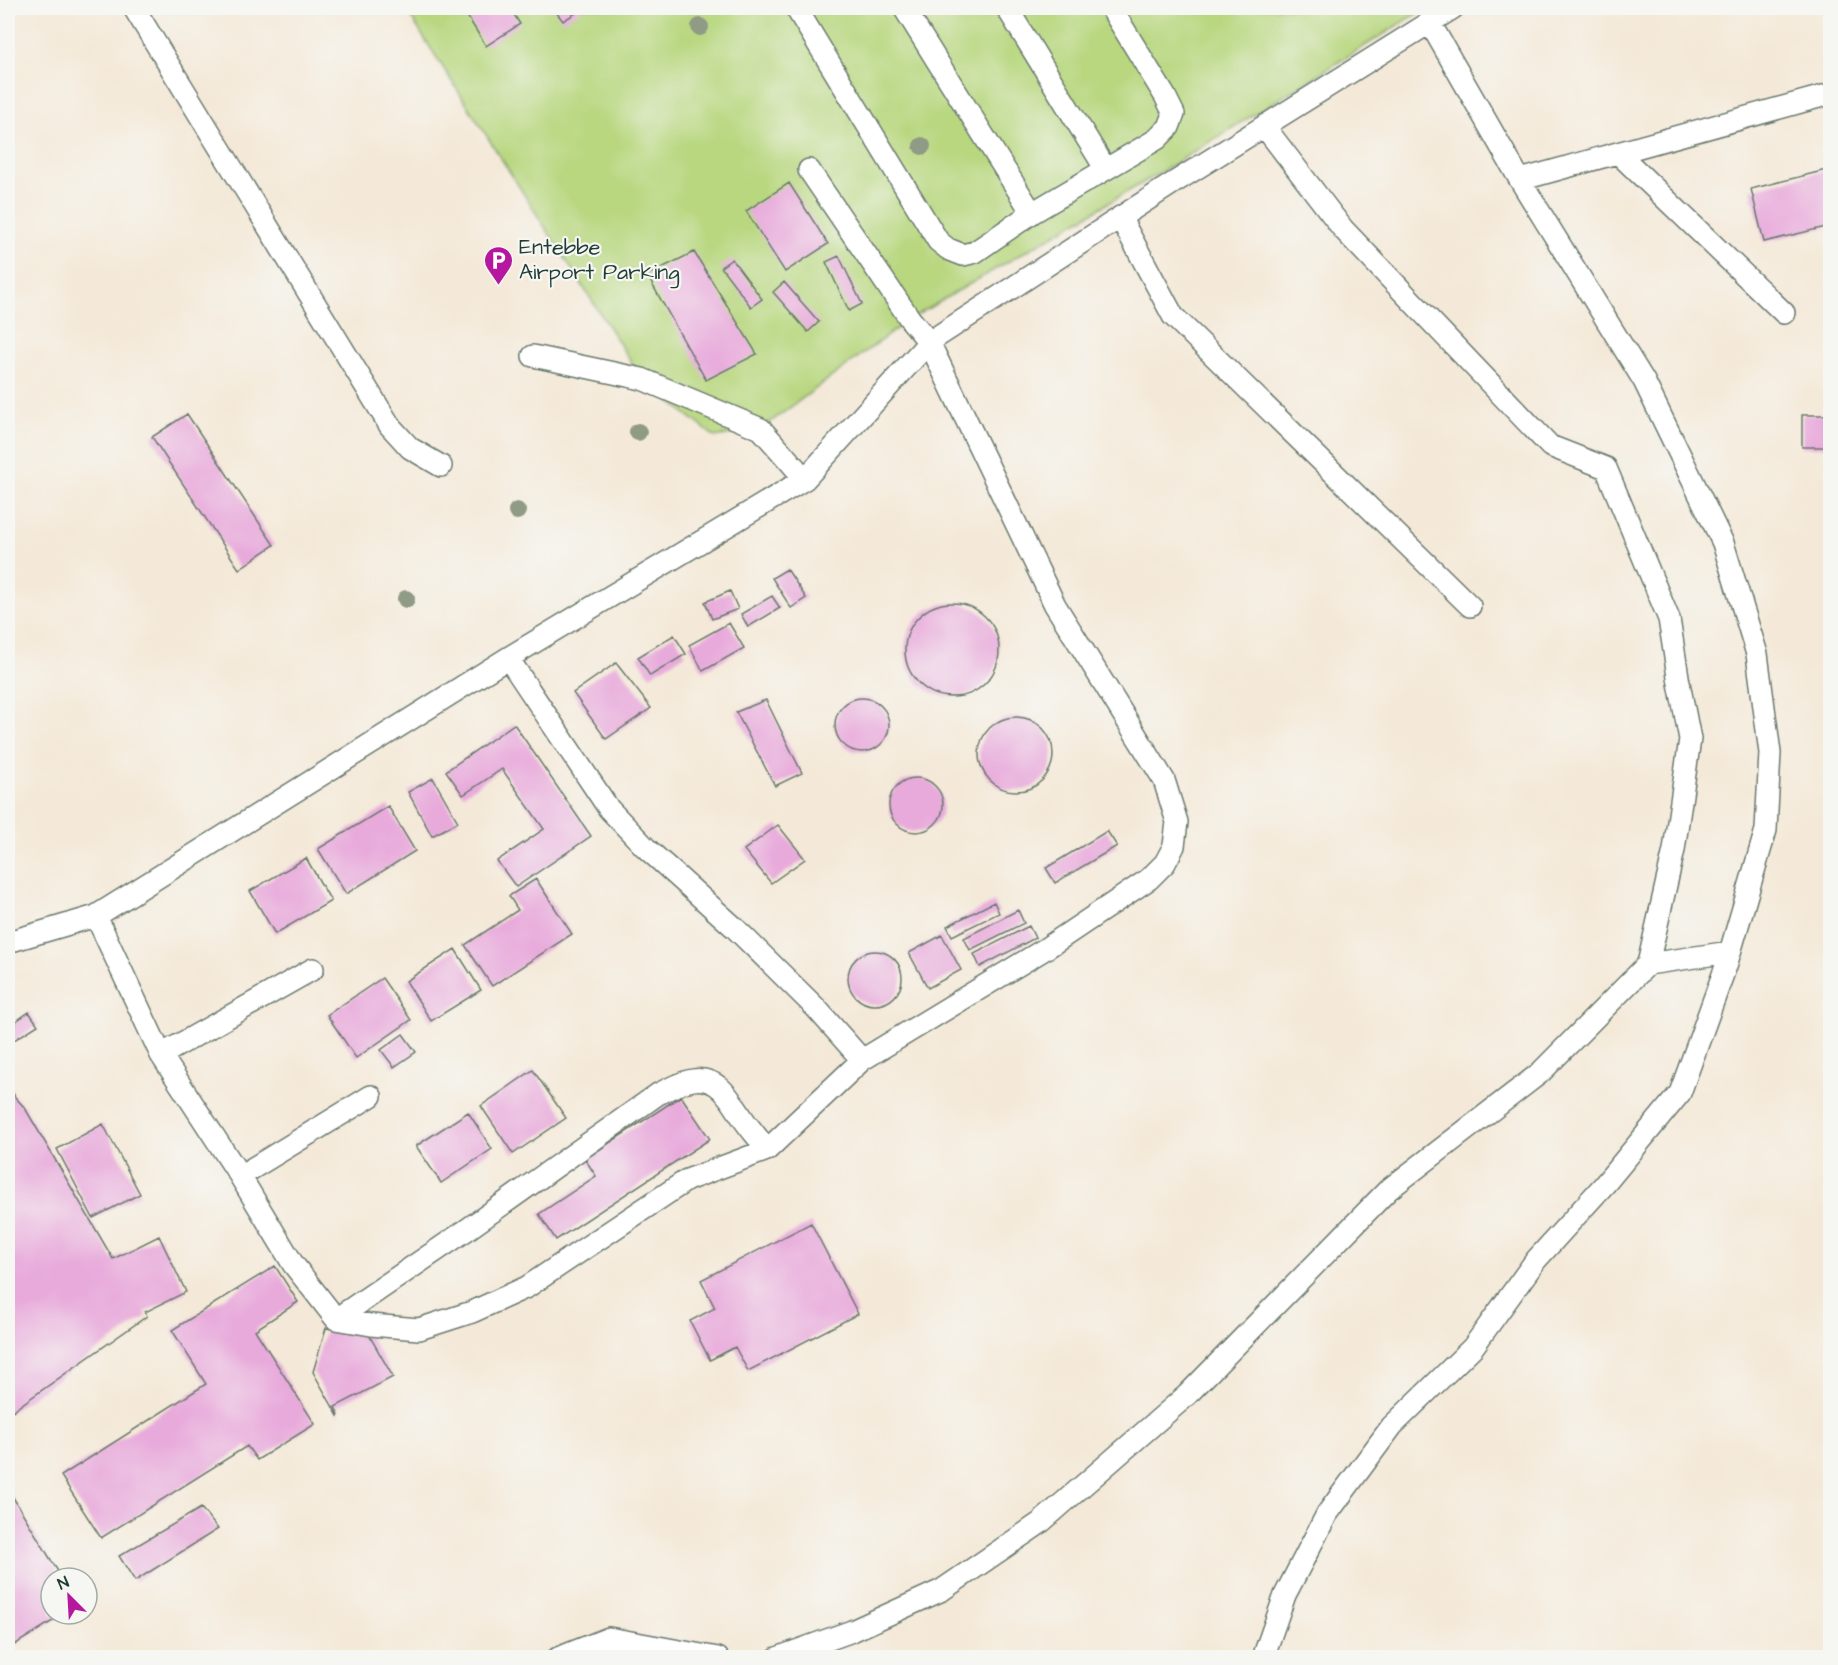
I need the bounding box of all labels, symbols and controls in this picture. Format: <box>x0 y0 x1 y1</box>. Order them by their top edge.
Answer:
place label: Entebbe Airport Parking <box>519 232 680 289</box>
parking icon: Entebbe Airport Parking <box>482 244 514 286</box>
north arrow <box>39 1566 99 1626</box>
text: N <box>54 1571 72 1595</box>

